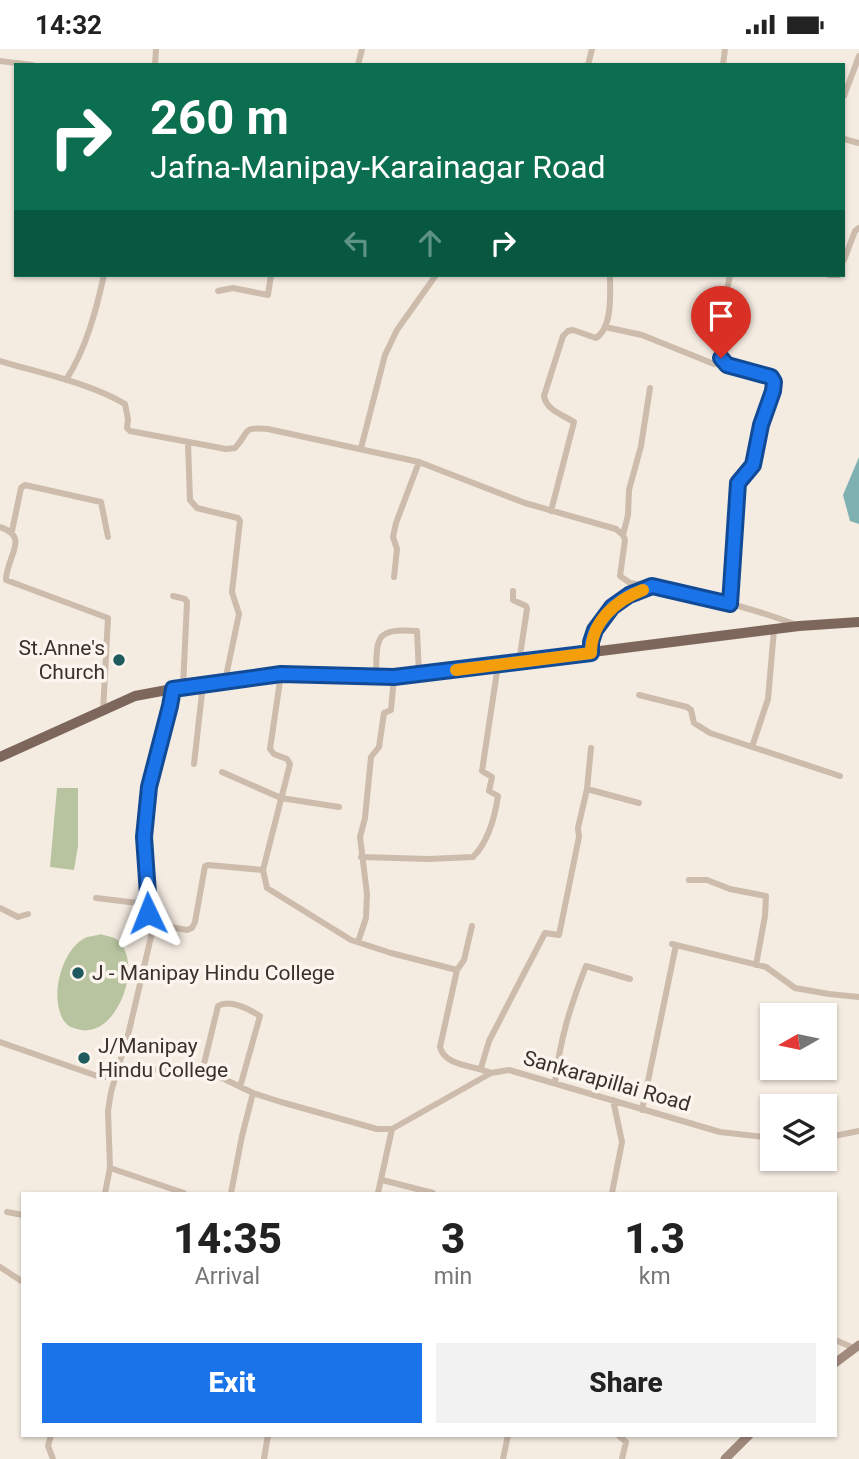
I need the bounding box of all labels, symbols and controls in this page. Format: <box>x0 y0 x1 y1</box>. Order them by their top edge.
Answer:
text: 14:32 <box>35 10 102 40</box>
text: 260 m <box>150 89 289 146</box>
icon: right <box>35 91 126 182</box>
text: Jafna-Manipay-Karainagar Road <box>150 148 606 186</box>
icon: left <box>338 224 376 262</box>
icon: ahead <box>411 224 449 262</box>
icon: right <box>484 224 522 262</box>
pin <box>691 286 751 358</box>
icon: arrive <box>702 297 740 335</box>
place label: St.Anne's Church <box>19 636 105 684</box>
marker: St.Anne's Church <box>111 652 127 668</box>
position arrow <box>111 876 185 950</box>
place label: J - Manipay Hindu College <box>92 961 335 985</box>
marker: J - Manipay Hindu College <box>70 965 86 981</box>
north arrow <box>760 1003 836 1080</box>
map controls <box>760 1003 837 1171</box>
place label: J/Manipay Hindu College <box>98 1034 228 1082</box>
street label: Sankarapillai Road <box>521 1046 693 1116</box>
marker: J/Manipay Hindu College <box>76 1050 92 1066</box>
button: layers <box>760 1094 837 1171</box>
text: 14:35 <box>173 1214 282 1263</box>
text: 3 <box>441 1214 465 1263</box>
text: 1.3 <box>624 1214 685 1263</box>
text: Arrival <box>195 1263 260 1290</box>
text: min <box>434 1263 472 1290</box>
text: km <box>639 1263 671 1290</box>
button: Exit <box>42 1343 422 1423</box>
button: Share <box>436 1343 816 1423</box>

